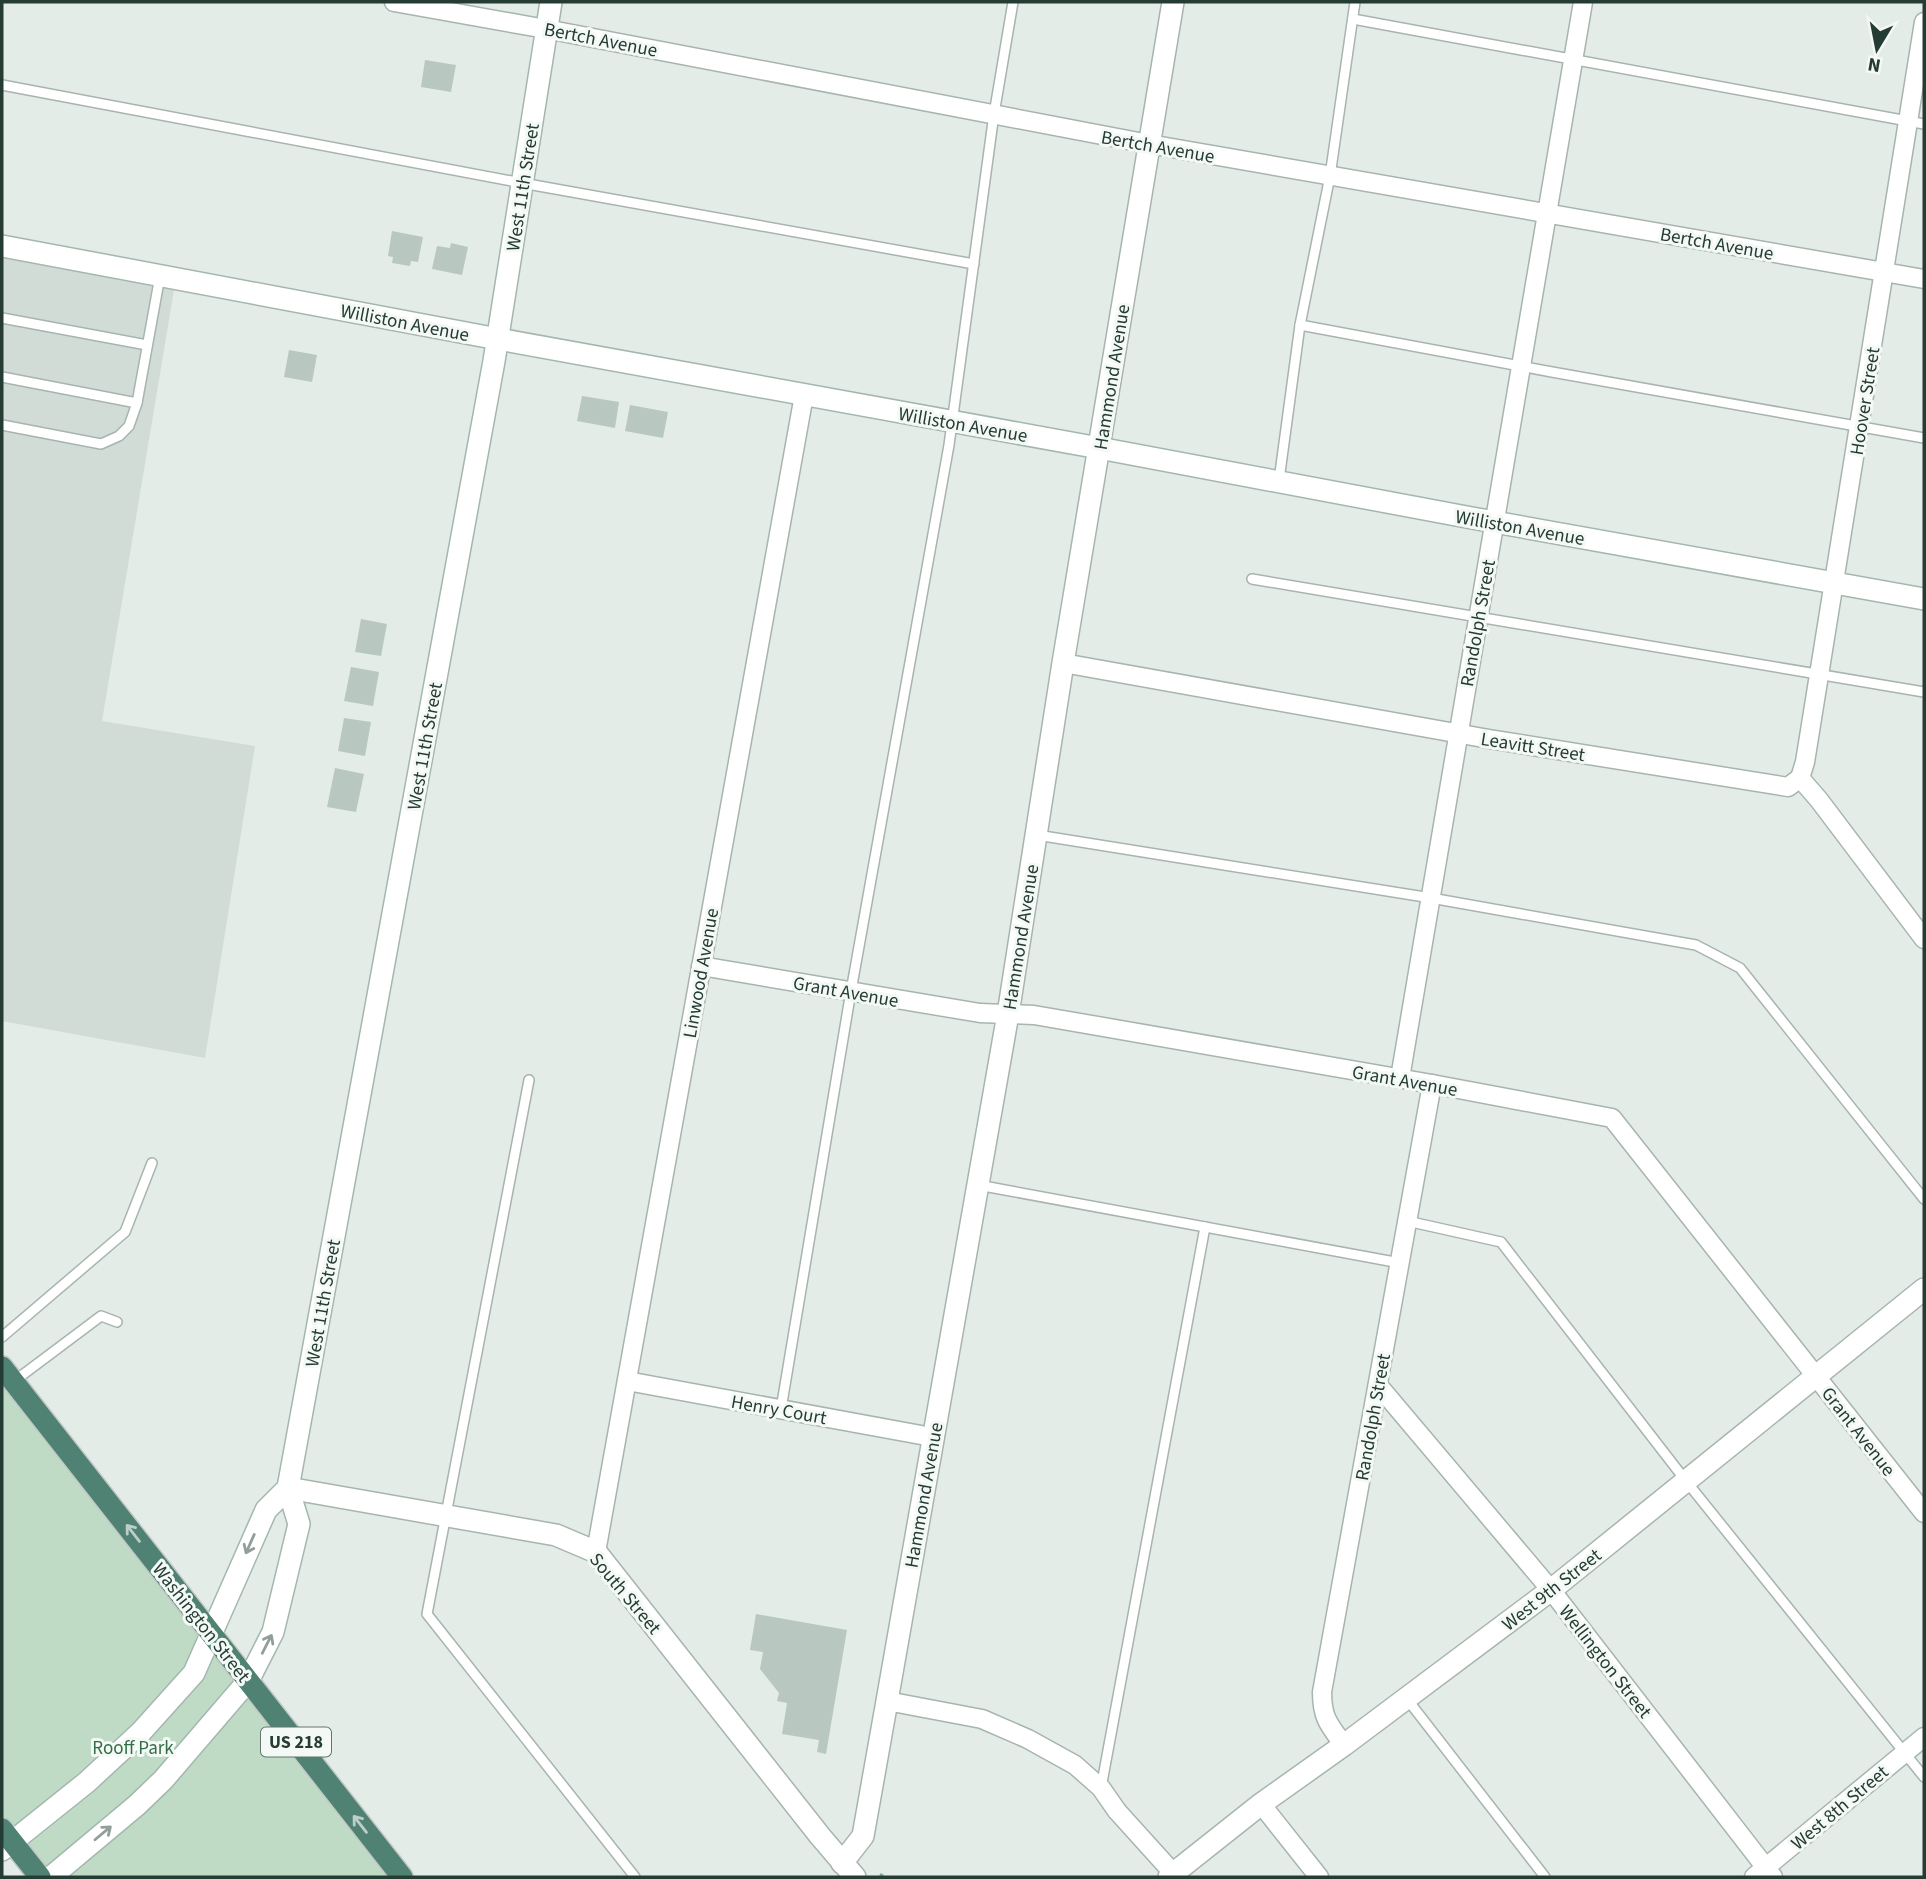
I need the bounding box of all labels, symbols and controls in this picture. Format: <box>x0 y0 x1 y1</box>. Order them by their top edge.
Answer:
north arrow <box>1842 14 1912 84</box>
street label: Bertch Avenue <box>542 16 660 65</box>
text: N <box>1866 50 1883 79</box>
street label: West 11th Street <box>500 121 547 253</box>
street label: Bertch Avenue <box>1099 124 1217 171</box>
street label: Bertch Avenue <box>1658 221 1776 268</box>
street label: Williston Avenue <box>338 298 471 349</box>
street label: Hammond Avenue <box>1088 302 1137 452</box>
street label: Hoover Street <box>1844 345 1887 457</box>
street label: Williston Avenue <box>896 401 1029 450</box>
street label: Williston Avenue <box>1453 504 1586 553</box>
street label: Randolph Street <box>1454 557 1503 689</box>
street label: West 11th Street <box>401 680 450 812</box>
street label: Leavitt Street <box>1479 726 1587 769</box>
street label: Hammond Avenue <box>997 862 1046 1012</box>
street label: Linwood Avenue <box>677 906 726 1040</box>
street label: Grant Avenue <box>791 970 901 1015</box>
street label: Grant Avenue <box>1350 1059 1460 1104</box>
street label: West 11th Street <box>299 1237 348 1369</box>
street label: Randolph Street <box>1349 1351 1398 1483</box>
street label: Grant Avenue <box>1814 1382 1901 1482</box>
street label: Henry Court <box>729 1389 829 1432</box>
street label: Hammond Avenue <box>898 1421 951 1570</box>
one-way arrow <box>125 1525 140 1543</box>
one-way arrow <box>243 1532 256 1554</box>
street label: West 9th Street <box>1496 1542 1608 1638</box>
street label: South Street <box>583 1547 667 1641</box>
street label: Washington Street <box>145 1557 257 1689</box>
street label: Wellington Street <box>1552 1600 1658 1725</box>
one-way arrow <box>260 1635 274 1655</box>
road number: US 218 <box>261 1728 331 1756</box>
park label: Rooff Park <box>92 1735 174 1762</box>
street label: West 8th Street <box>1785 1759 1895 1857</box>
one-way arrow <box>353 1815 368 1833</box>
one-way arrow <box>93 1825 111 1841</box>

